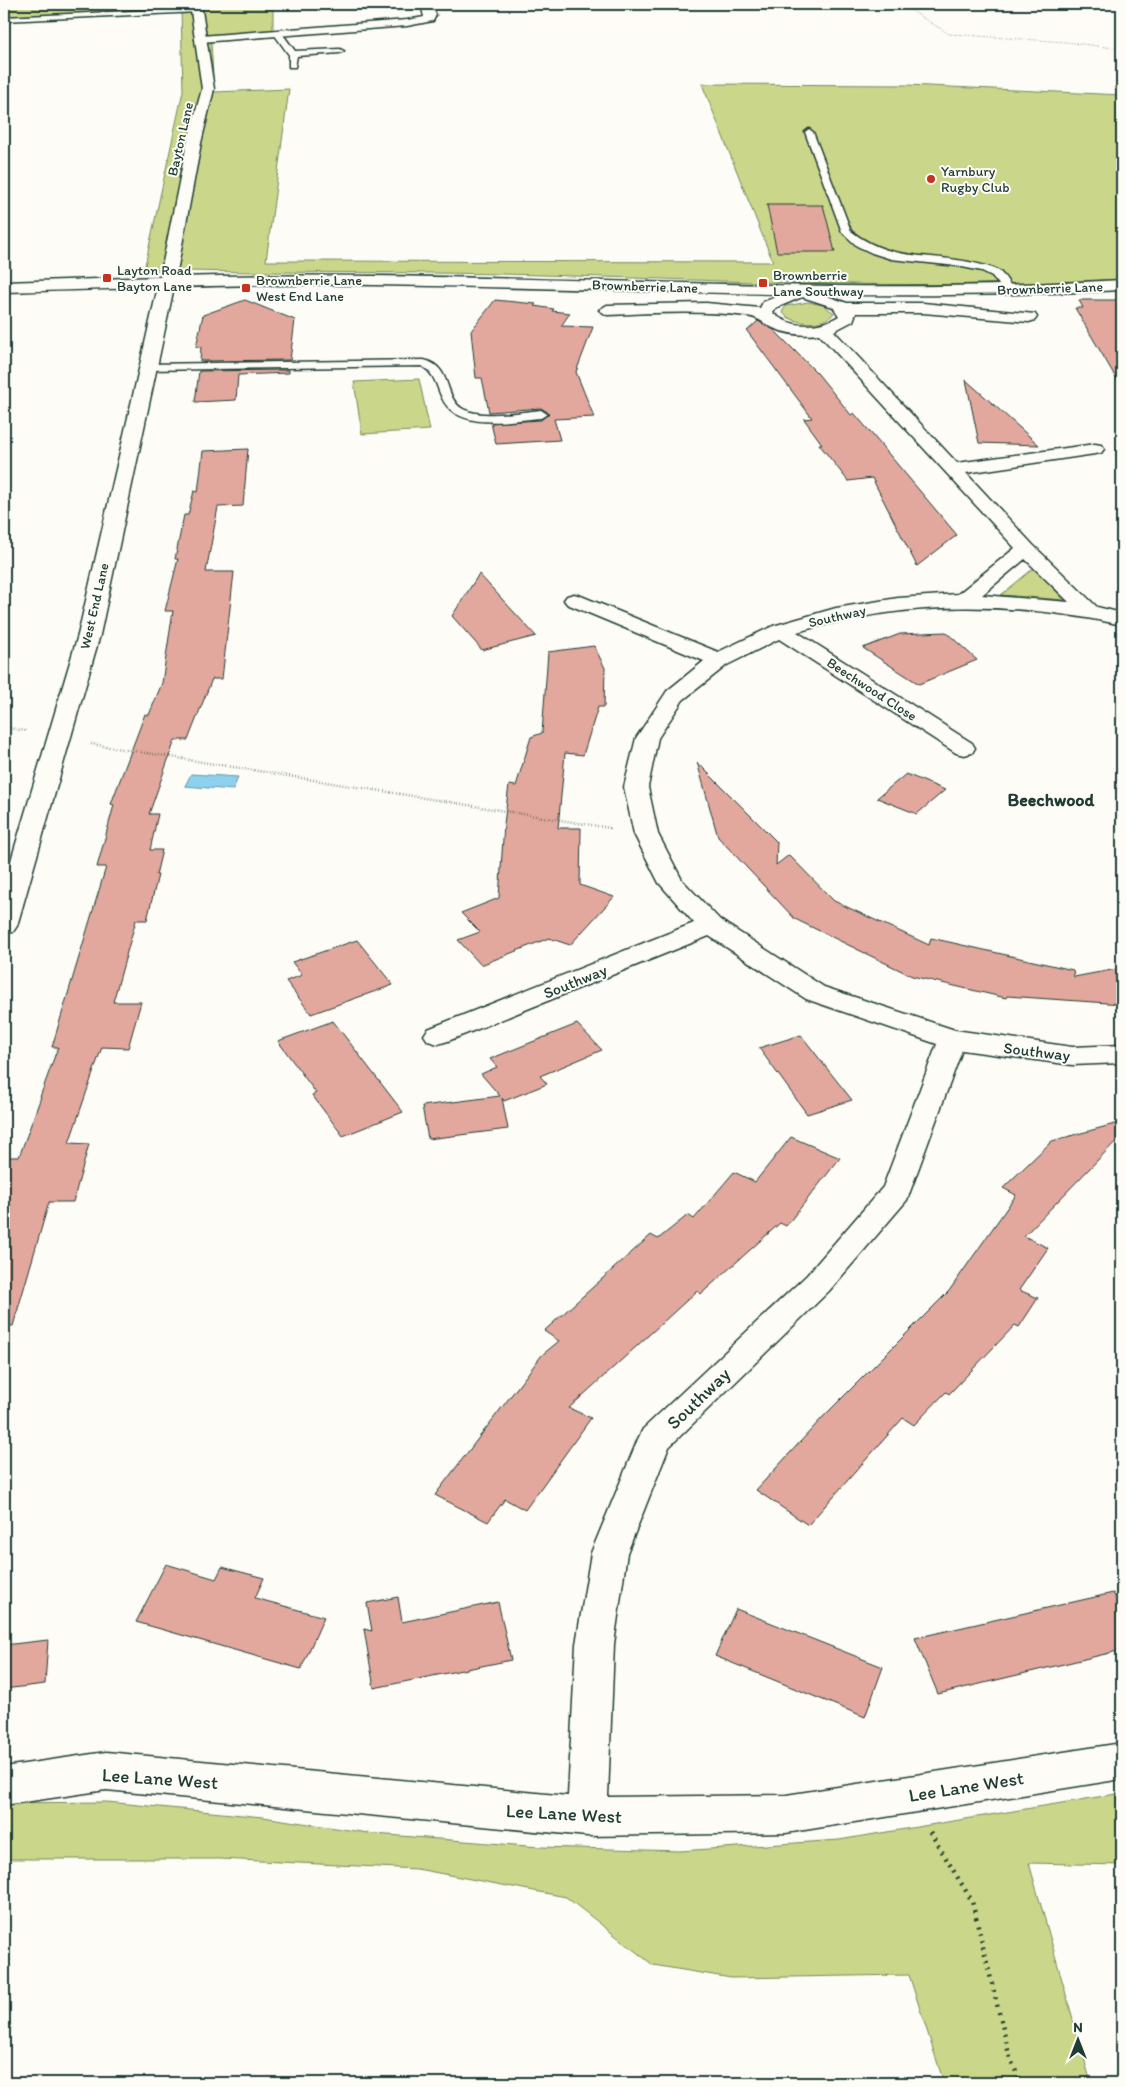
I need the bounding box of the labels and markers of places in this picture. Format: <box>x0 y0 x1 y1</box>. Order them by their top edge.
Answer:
place label: Yarnbury Rugby Club <box>941 163 1009 196</box>
marker: Yarnbury Rugby Club <box>925 173 937 185</box>
place label: Layton Road Bayton Lane <box>117 262 192 295</box>
place label: Brownberrie Lane Southway <box>773 267 864 300</box>
marker: Layton Road Bayton Lane <box>101 272 113 284</box>
place label: Brownberrie Lane West End Lane <box>256 272 362 305</box>
marker: Brownberrie Lane Southway <box>757 277 769 289</box>
marker: Brownberrie Lane West End Lane <box>240 282 252 294</box>

